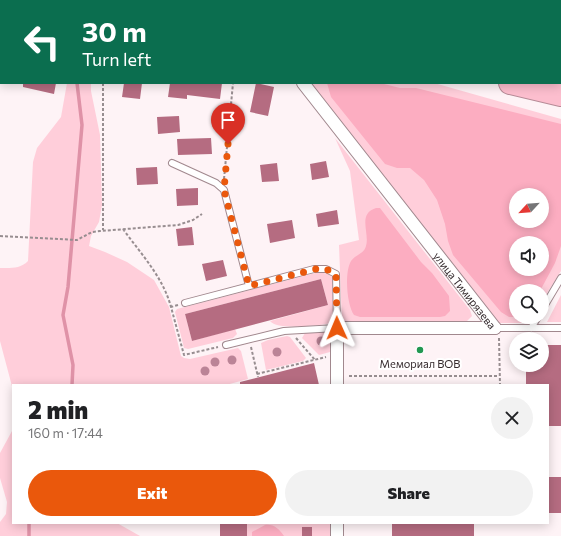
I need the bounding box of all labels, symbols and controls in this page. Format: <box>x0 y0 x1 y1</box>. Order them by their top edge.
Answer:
text: 30 m <box>82 14 147 48</box>
icon: left <box>16 16 68 68</box>
text: Turn left <box>82 48 151 70</box>
pin <box>211 103 245 144</box>
icon: arrive <box>217 109 239 131</box>
north arrow <box>509 188 549 228</box>
map controls <box>509 188 549 372</box>
button: sound <box>509 236 549 276</box>
street label: улица Тимирязева <box>431 249 499 331</box>
button: search <box>509 284 549 324</box>
position arrow <box>316 307 358 349</box>
button: layers <box>509 332 549 372</box>
marker: Мемориал ВОВ <box>415 345 425 355</box>
place label: Мемориал ВОВ <box>380 357 460 370</box>
text: 2 min <box>28 395 88 424</box>
button: close <box>491 397 533 439</box>
text: 160 m · 17:44 <box>28 425 103 441</box>
button: Exit <box>28 470 277 516</box>
button: Share <box>285 470 533 516</box>

